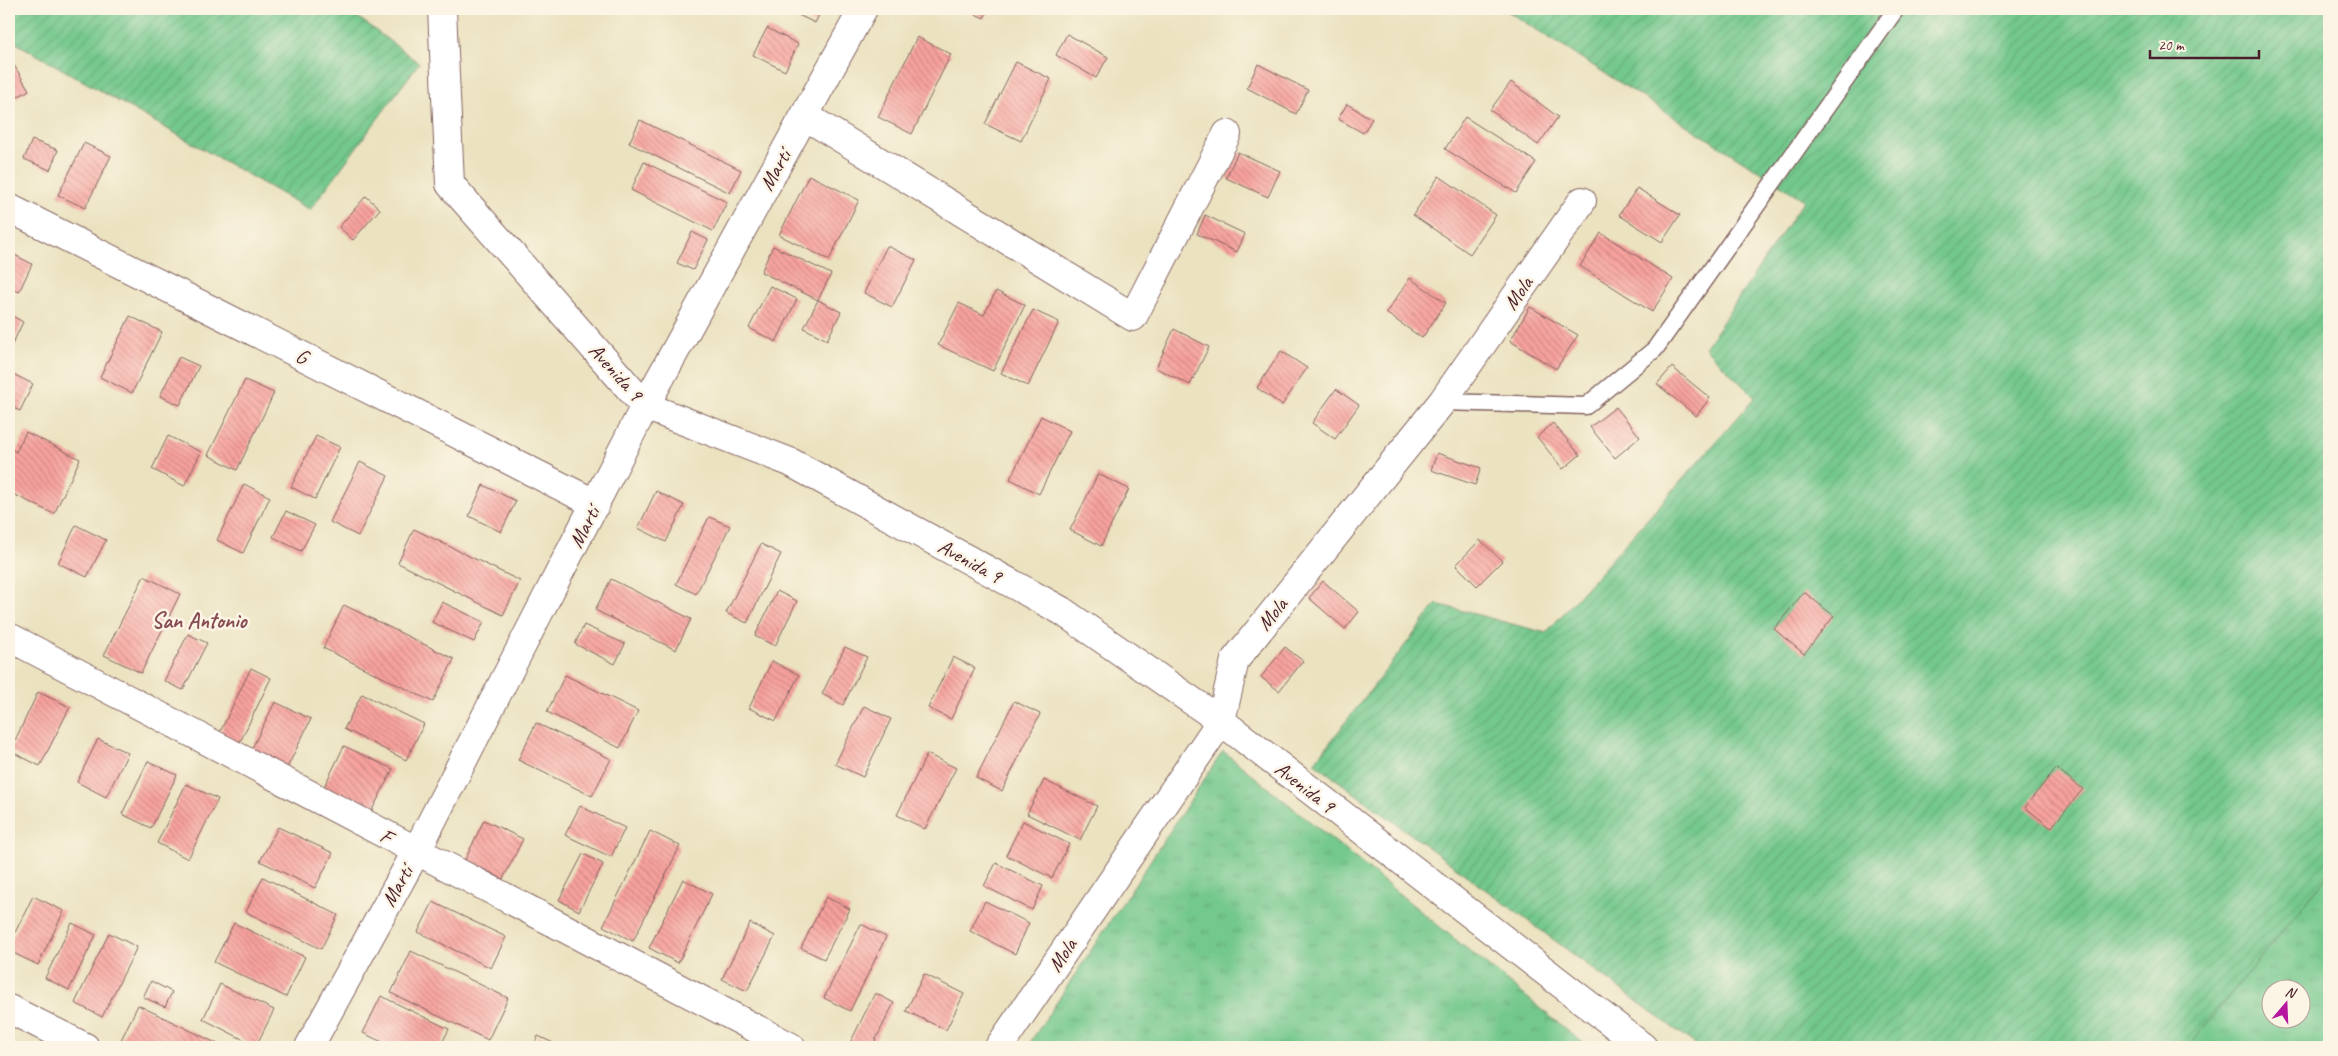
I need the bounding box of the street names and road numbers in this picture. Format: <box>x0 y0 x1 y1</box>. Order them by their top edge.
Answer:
street label: Martí <box>753 141 799 195</box>
street label: Mola <box>1497 270 1539 315</box>
street label: Avenida 9 <box>583 338 650 407</box>
street label: G <box>292 342 315 371</box>
street label: Martí <box>563 498 607 552</box>
street label: Avenida 9 <box>934 533 1008 590</box>
street label: Mola <box>1251 591 1294 636</box>
street label: Avenida 9 <box>1270 756 1341 819</box>
street label: F <box>376 822 400 852</box>
street label: Martí <box>375 857 421 911</box>
street label: Mola <box>1042 932 1083 977</box>

